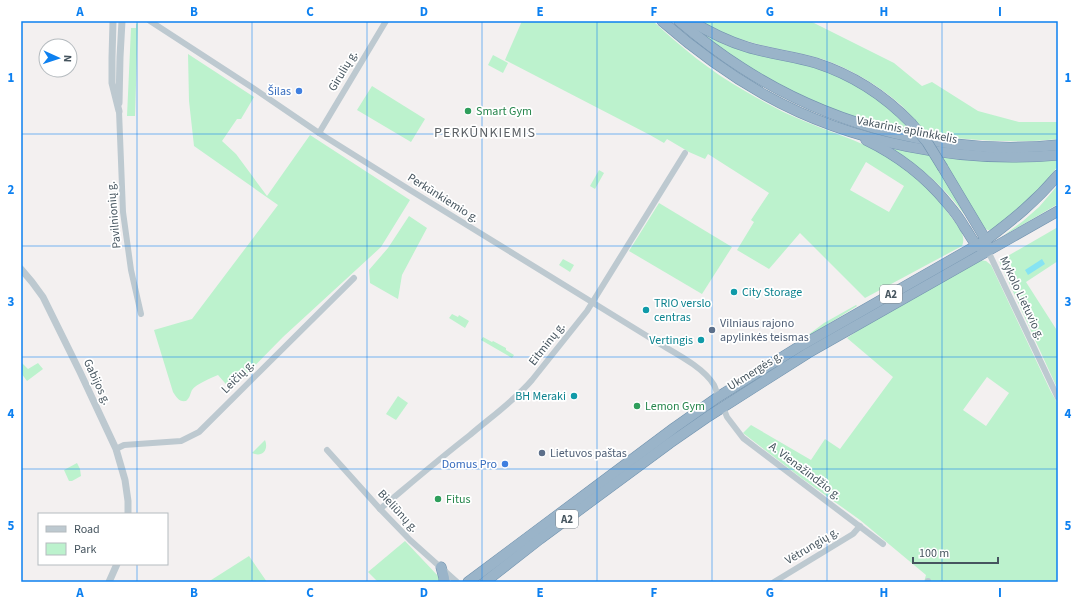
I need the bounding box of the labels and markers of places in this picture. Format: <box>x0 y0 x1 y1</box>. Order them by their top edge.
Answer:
place label: Šilas <box>268 83 291 100</box>
marker: Šilas <box>294 86 304 96</box>
place label: Smart Gym <box>476 103 532 120</box>
marker: Smart Gym <box>463 106 473 116</box>
place label: City Storage <box>742 284 802 301</box>
marker: City Storage <box>729 287 739 297</box>
place label: TRIO verslo centras <box>654 295 711 326</box>
marker: TRIO verslo centras <box>641 305 651 315</box>
place label: Vilniaus rajono apylinkės teismas <box>720 315 809 346</box>
marker: Vilniaus rajono apylinkės teismas <box>707 325 717 335</box>
place label: Vertingis <box>649 332 693 349</box>
marker: Vertingis <box>696 335 706 345</box>
place label: BH Meraki <box>515 388 566 405</box>
marker: BH Meraki <box>569 391 579 401</box>
place label: Lemon Gym <box>645 398 705 415</box>
marker: Lemon Gym <box>632 401 642 411</box>
place label: Lietuvos paštas <box>550 445 627 462</box>
marker: Lietuvos paštas <box>537 448 547 458</box>
place label: Domus Pro <box>442 456 497 473</box>
marker: Domus Pro <box>500 459 510 469</box>
place label: Fitus <box>446 491 471 508</box>
marker: Fitus <box>433 494 443 504</box>

